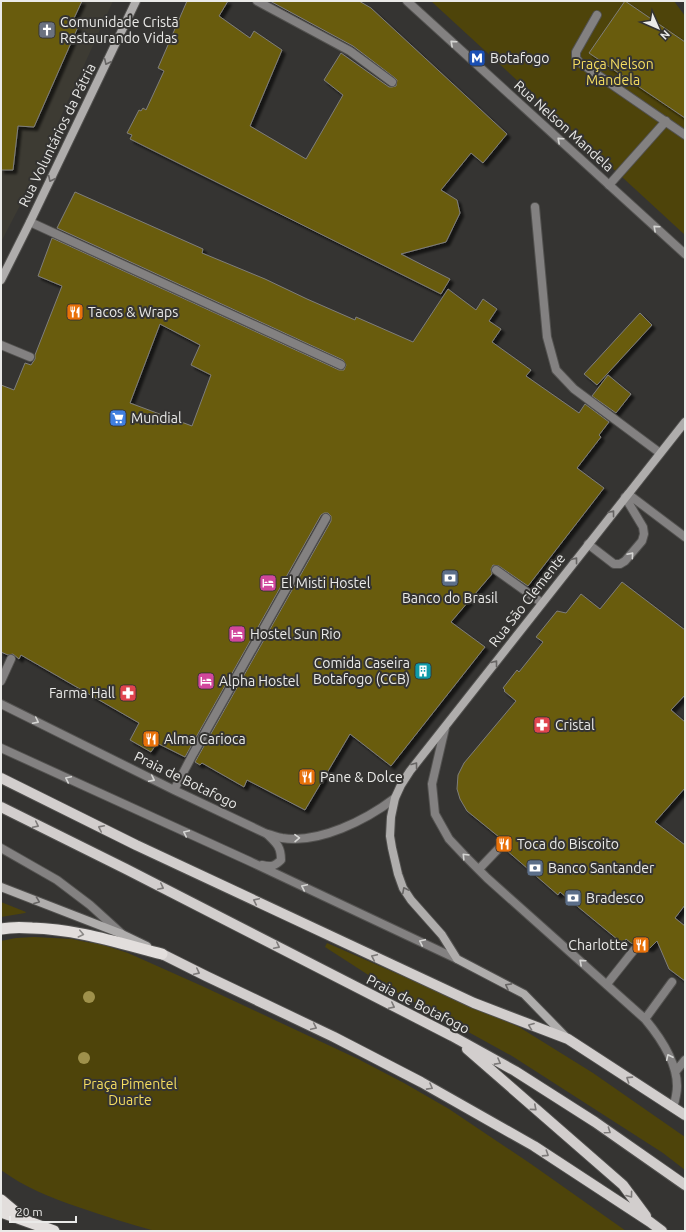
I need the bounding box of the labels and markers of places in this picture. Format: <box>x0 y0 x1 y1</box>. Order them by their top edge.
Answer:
place label: Comunidade Cristã Restaurando Vidas <box>60 14 179 46</box>
church icon: Comunidade Cristã Restaurando Vidas <box>37 20 57 40</box>
metro station icon: Botafogo <box>467 48 487 68</box>
place label: Botafogo <box>490 50 550 66</box>
restaurant icon: Tacos & Wraps <box>65 302 85 322</box>
place label: Tacos & Wraps <box>88 304 178 320</box>
supermarket icon: Mundial <box>108 408 128 428</box>
place label: Mundial <box>131 410 182 426</box>
bank icon: Banco do Brasil <box>440 568 460 588</box>
hotel icon: El Misti Hostel <box>258 573 278 593</box>
place label: El Misti Hostel <box>281 575 371 591</box>
place label: Banco do Brasil <box>402 590 498 606</box>
hotel icon: Hostel Sun Rio <box>227 624 247 644</box>
place label: Hostel Sun Rio <box>250 626 341 642</box>
place label: Comida Caseira Botafogo (CCB) <box>313 655 410 687</box>
building icon: Comida Caseira Botafogo (CCB) <box>413 661 433 681</box>
hotel icon: Alpha Hostel <box>196 671 216 691</box>
place label: Alpha Hostel <box>219 673 300 689</box>
pharmacy icon: Farma Hall <box>118 683 138 703</box>
place label: Farma Hall <box>49 685 115 701</box>
pharmacy icon: Cristal <box>532 715 552 735</box>
place label: Cristal <box>555 717 595 733</box>
restaurant icon: Alma Carioca <box>141 729 161 749</box>
place label: Alma Carioca <box>164 731 246 747</box>
restaurant icon: Pane & Dolce <box>297 767 317 787</box>
place label: Pane & Dolce <box>320 769 403 785</box>
restaurant icon: Toca do Biscoito <box>494 834 514 854</box>
place label: Toca do Biscoito <box>517 836 619 852</box>
bank icon: Banco Santander <box>525 858 545 878</box>
place label: Banco Santander <box>548 860 655 876</box>
bank icon: Bradesco <box>563 888 583 908</box>
place label: Bradesco <box>586 890 644 906</box>
restaurant icon: Charlotte <box>631 935 651 955</box>
place label: Charlotte <box>568 937 628 953</box>

